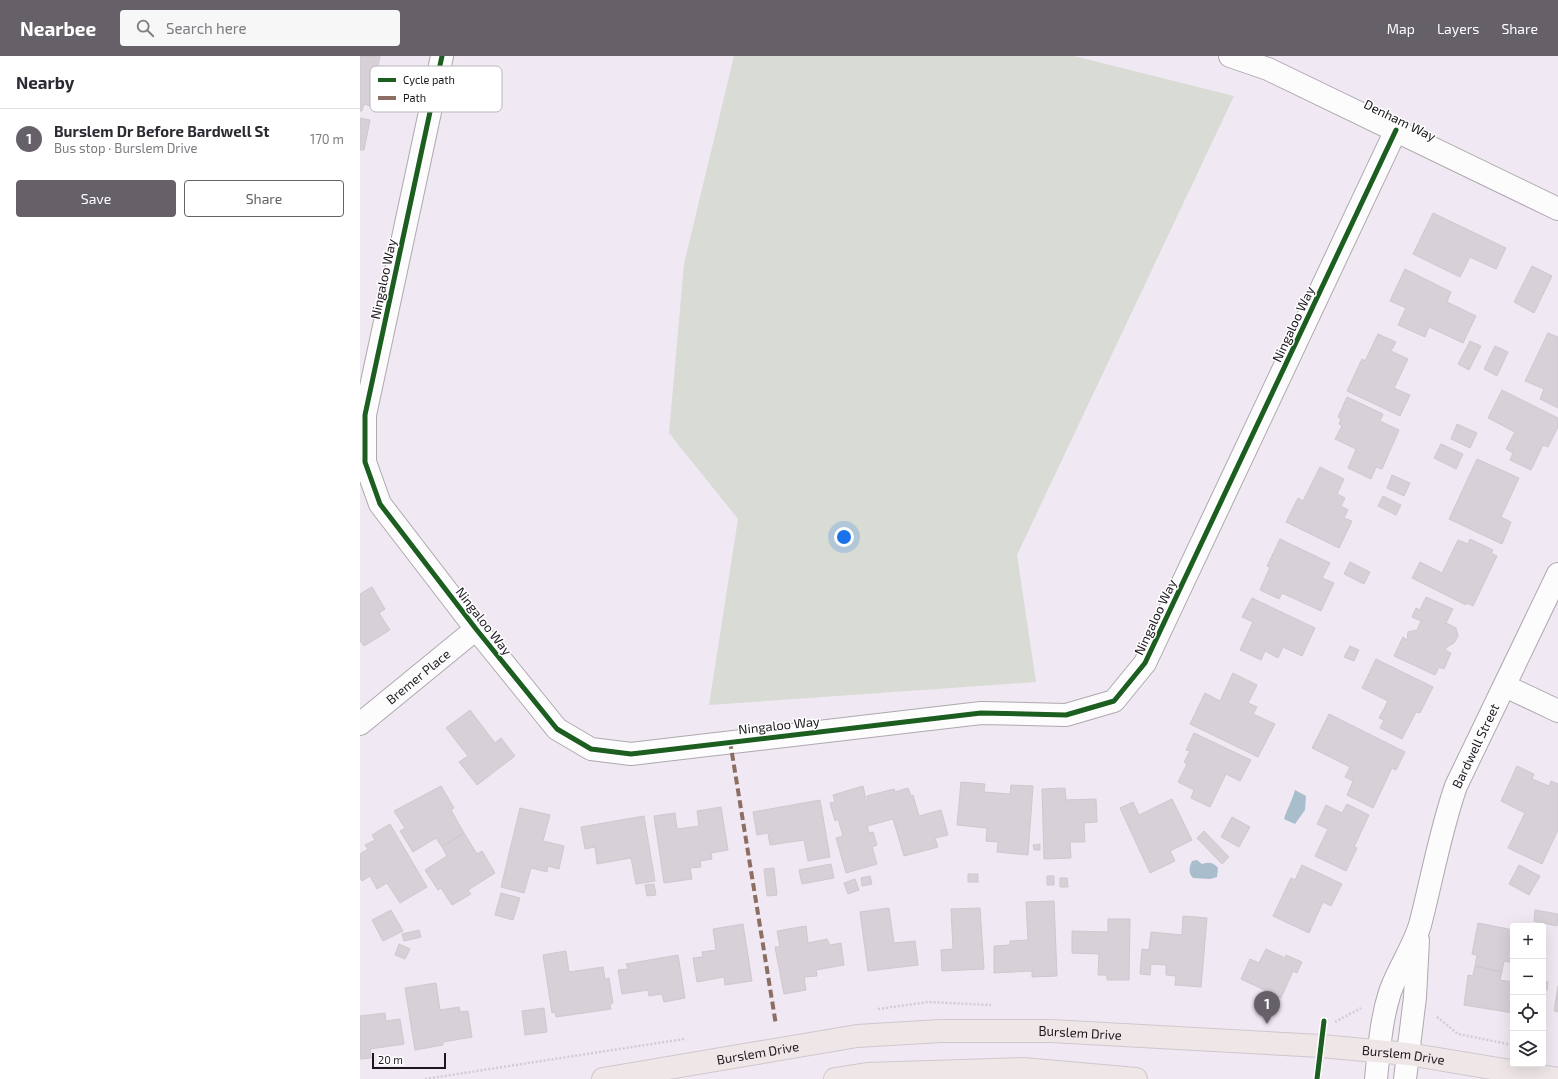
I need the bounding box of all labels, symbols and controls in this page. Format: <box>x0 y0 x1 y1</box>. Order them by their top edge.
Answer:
search box <box>120 10 400 46</box>
text: Nearbee <box>20 17 96 40</box>
icon: search <box>134 17 156 39</box>
text: Search here <box>166 19 247 37</box>
text: Map <box>1387 20 1415 37</box>
text: Layers <box>1437 20 1479 37</box>
text: Share <box>1501 20 1538 37</box>
legend <box>370 66 502 112</box>
text: Nearby <box>16 72 74 92</box>
text: Cycle path <box>403 73 455 86</box>
text: Path <box>403 91 426 104</box>
street label: Denham Way <box>1361 96 1439 144</box>
text: Burslem Dr Before Bardwell St <box>54 122 269 140</box>
text: 1 <box>26 131 32 147</box>
text: 170 m <box>310 131 344 147</box>
text: Bus stop · Burslem Drive <box>54 140 198 156</box>
button: Save <box>16 180 176 217</box>
button: Share <box>184 180 344 217</box>
street label: Ningaloo Way <box>367 237 399 321</box>
street label: Ningaloo Way <box>1268 283 1318 364</box>
your location <box>834 527 854 547</box>
street label: Ningaloo Way <box>1130 576 1180 657</box>
street label: Ningaloo Way <box>453 584 516 658</box>
street label: Bremer Place <box>383 645 453 707</box>
street label: Bardwell Street <box>1448 701 1502 791</box>
street label: Ningaloo Way <box>737 713 821 737</box>
map controls <box>1510 923 1546 1067</box>
button: + <box>1510 923 1546 959</box>
button: − <box>1510 959 1546 995</box>
pin: 1 <box>1254 991 1280 1024</box>
button: locate <box>1510 995 1546 1031</box>
street label: Burslem Drive <box>1039 1023 1122 1043</box>
button: layers <box>1510 1031 1546 1067</box>
street label: Burslem Drive <box>715 1038 800 1068</box>
street label: Burslem Drive <box>1361 1042 1446 1068</box>
scale bar <box>372 1051 446 1070</box>
text: 20 m <box>378 1053 403 1066</box>

